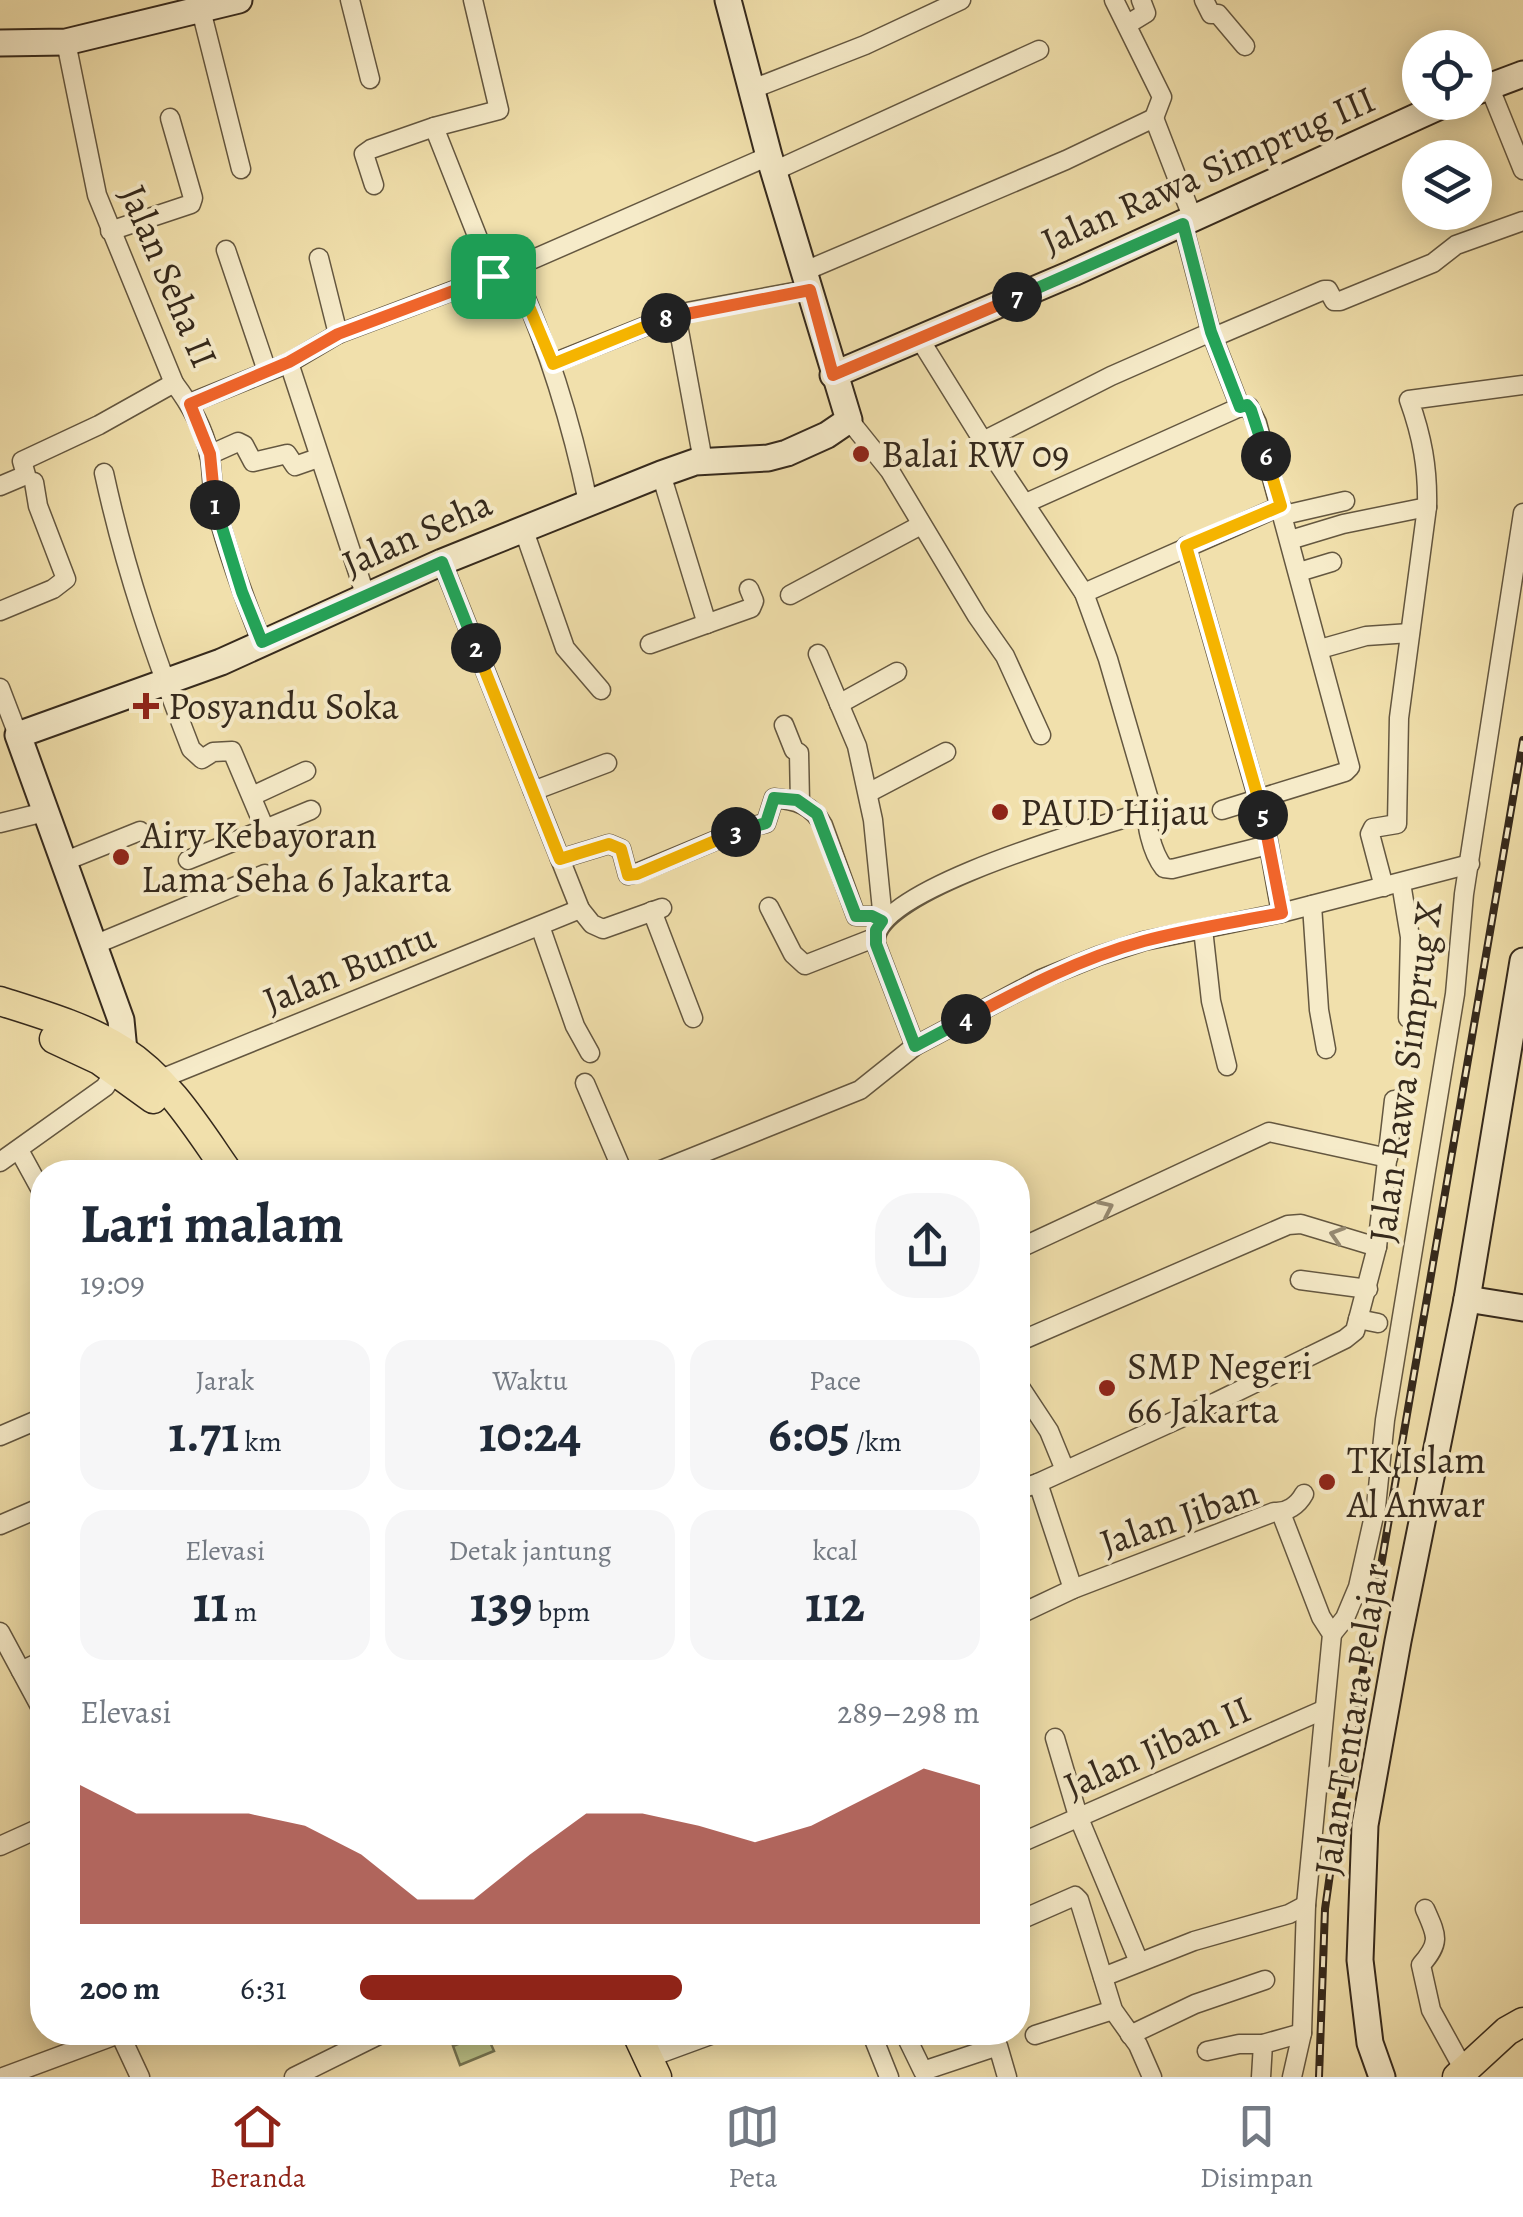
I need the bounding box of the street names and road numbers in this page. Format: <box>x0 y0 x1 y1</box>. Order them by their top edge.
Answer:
street label: Jalan Rawa Simprug III <box>1033 73 1383 267</box>
street label: Jalan Seha II <box>107 177 231 375</box>
street label: Jalan Seha <box>334 477 500 589</box>
street label: Jalan Rawa Simprug X <box>1355 898 1455 1246</box>
street label: Jalan Buntu <box>255 910 443 1026</box>
street label: Jalan Jiban <box>1093 1466 1265 1568</box>
street label: Jalan Tentara Pelajar <box>1301 1559 1401 1879</box>
street label: Jalan Jiban II <box>1055 1683 1259 1811</box>

